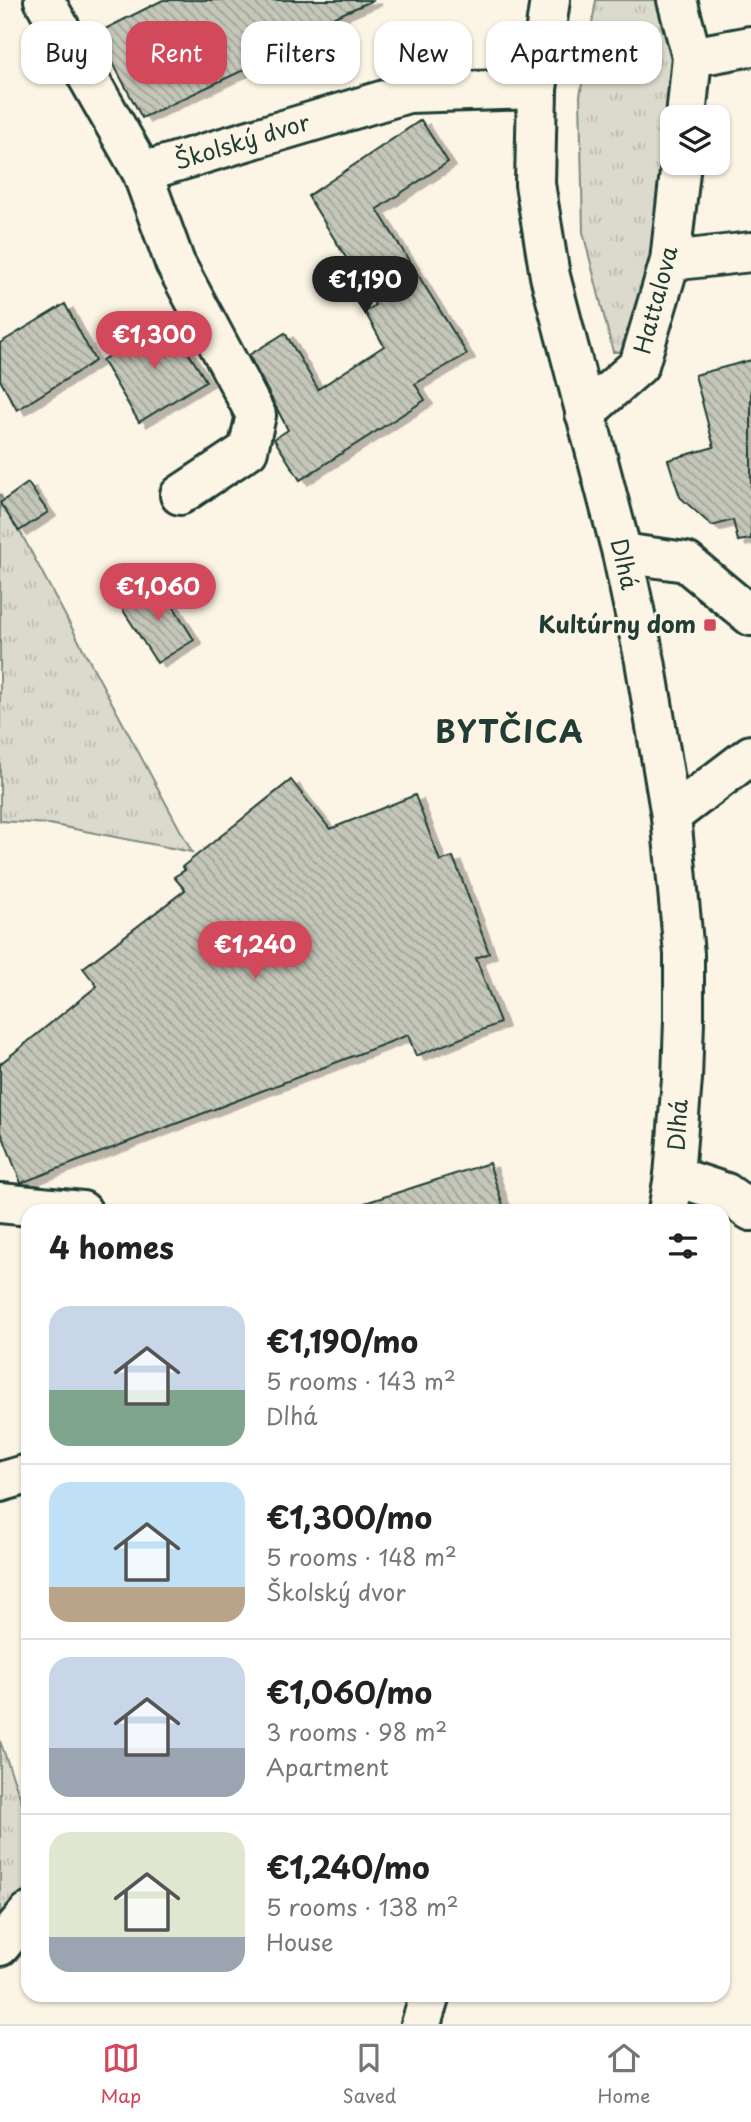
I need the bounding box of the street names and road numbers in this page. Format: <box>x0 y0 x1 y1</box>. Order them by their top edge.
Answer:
street label: Školský dvor <box>170 103 314 178</box>
street label: Hattalova <box>623 242 686 357</box>
street label: Dlhá <box>603 535 648 593</box>
street label: Dlhá <box>657 1097 696 1152</box>

